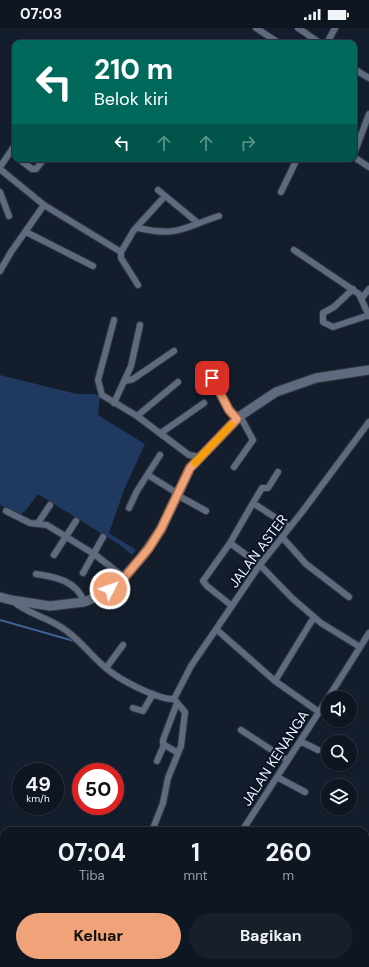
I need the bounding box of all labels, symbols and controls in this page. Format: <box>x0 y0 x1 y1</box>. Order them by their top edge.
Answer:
text: 07:03 <box>20 4 62 24</box>
text: 210 m <box>94 51 173 88</box>
icon: left <box>28 56 80 108</box>
text: Belok kiri <box>94 87 168 111</box>
icon: left <box>111 132 133 154</box>
icon: ahead <box>153 132 175 154</box>
icon: ahead <box>195 132 217 154</box>
icon: right <box>237 132 259 154</box>
pin <box>195 361 229 395</box>
icon: arrive <box>201 367 223 389</box>
street label: JALAN ASTER <box>225 511 291 591</box>
position arrow <box>89 568 131 610</box>
map controls <box>321 691 357 815</box>
button: sound <box>321 691 357 727</box>
street label: JALAN KENANGA <box>237 707 313 809</box>
button: search <box>321 735 357 771</box>
speed limit sign: 50 <box>72 763 124 815</box>
text: 49 <box>25 771 51 797</box>
button: layers <box>321 779 357 815</box>
text: km/h <box>26 792 50 805</box>
text: 07:04 <box>58 837 126 868</box>
text: 1 <box>191 837 200 868</box>
text: 260 <box>265 837 311 868</box>
text: Tiba <box>79 867 105 884</box>
text: mnt <box>184 867 208 884</box>
text: m <box>283 867 294 884</box>
button: Keluar <box>16 913 181 959</box>
button: Bagikan <box>189 913 353 959</box>

